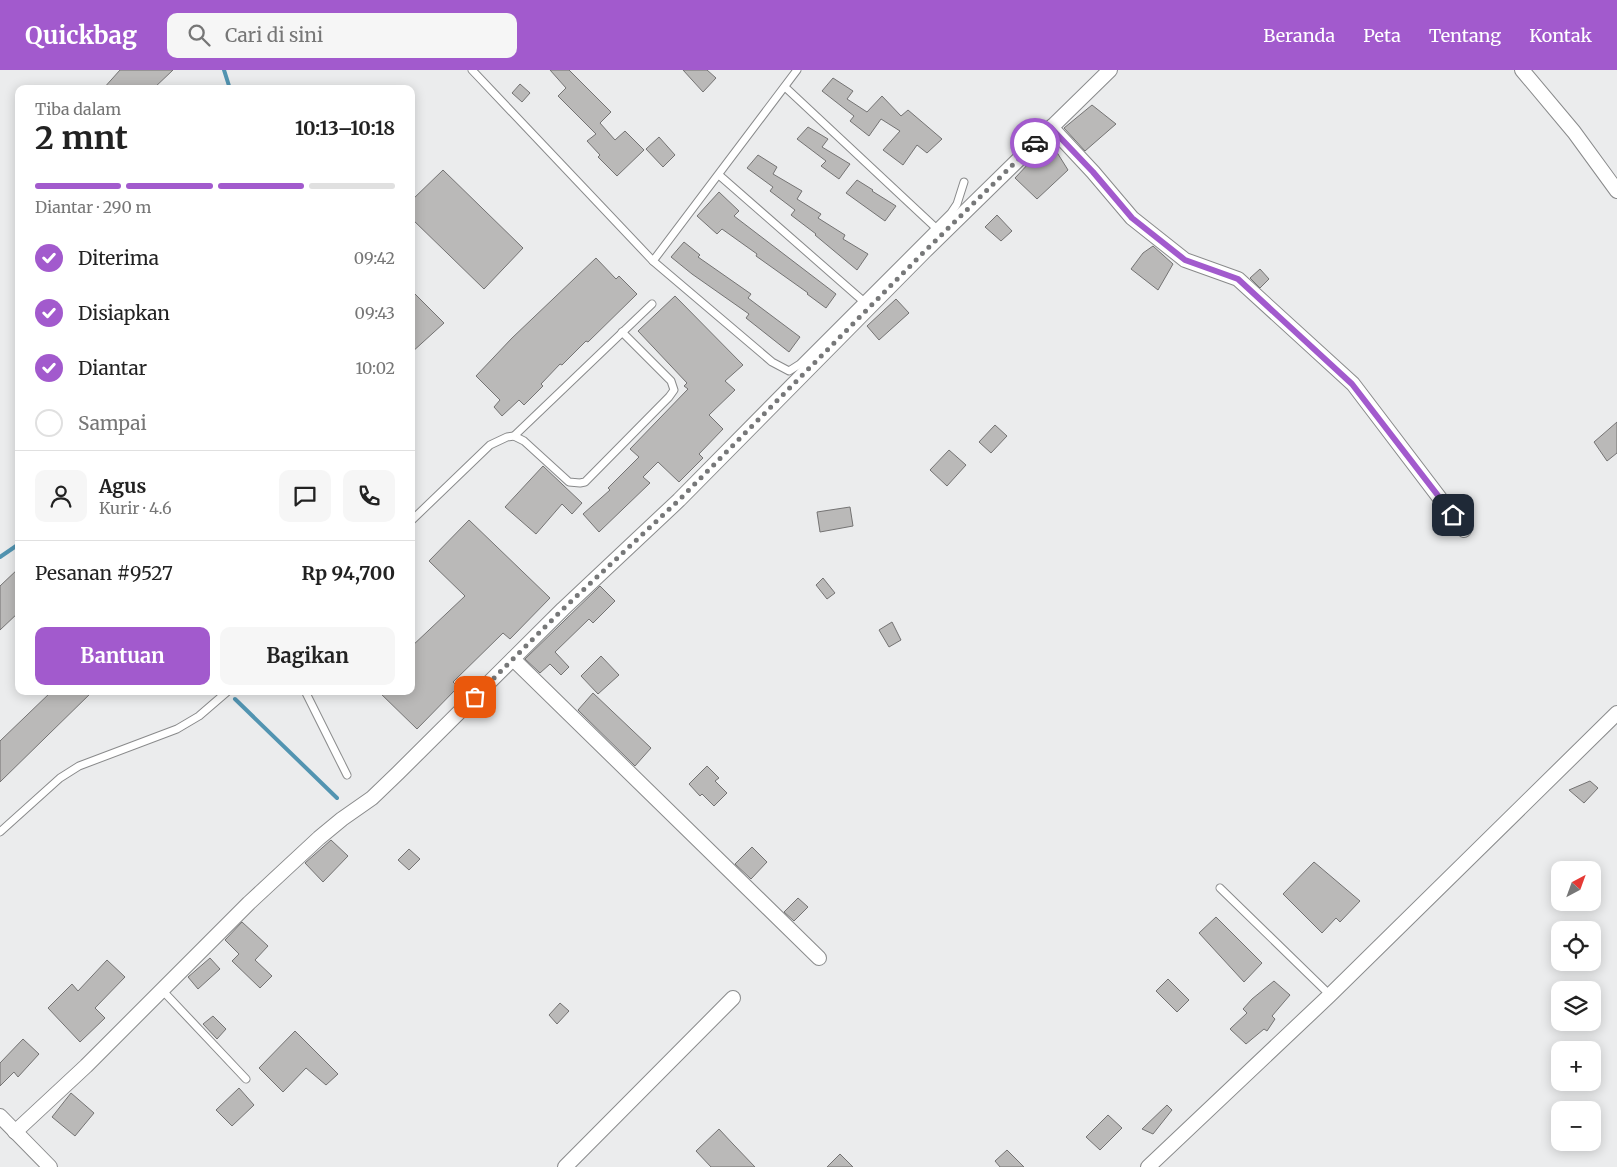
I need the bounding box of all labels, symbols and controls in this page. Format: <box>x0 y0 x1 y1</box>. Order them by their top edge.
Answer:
search box <box>167 13 517 58</box>
text: Quickbag <box>25 20 137 51</box>
icon: search <box>185 21 213 49</box>
text: Cari di sini <box>225 23 323 47</box>
text: Beranda <box>1263 24 1335 47</box>
text: Peta <box>1363 24 1401 47</box>
text: Tentang <box>1429 24 1501 47</box>
text: Kontak <box>1529 24 1592 47</box>
text: Tiba dalam <box>35 99 121 119</box>
text: 10:13–10:18 <box>295 116 395 140</box>
text: 2 mnt <box>35 118 128 158</box>
courier <box>1010 118 1060 168</box>
icon: car <box>1021 129 1049 157</box>
text: Diantar · 290 m <box>35 197 151 217</box>
icon: check <box>35 244 63 272</box>
text: Diterima <box>78 246 159 270</box>
text: 09:42 <box>354 248 395 268</box>
icon: check <box>35 299 63 327</box>
text: Disiapkan <box>78 301 170 325</box>
text: 09:43 <box>355 303 395 323</box>
icon: check <box>35 354 63 382</box>
text: Diantar <box>78 356 147 380</box>
text: 10:02 <box>355 358 395 378</box>
text: Sampai <box>78 411 147 435</box>
button: person <box>35 470 87 522</box>
button: chat <box>279 470 331 522</box>
button: phone <box>343 470 395 522</box>
text: Agus <box>99 474 146 498</box>
pin <box>1432 494 1474 536</box>
text: Kurir · 4.6 <box>99 498 172 518</box>
icon: home <box>1439 501 1467 529</box>
text: Pesanan #9527 <box>35 561 173 585</box>
text: Rp 94,700 <box>302 561 395 585</box>
button: Bantuan <box>35 627 210 685</box>
button: Bagikan <box>220 627 395 685</box>
pin <box>454 676 496 718</box>
icon: bag <box>461 683 489 711</box>
north arrow <box>1551 861 1601 911</box>
map controls <box>1551 861 1601 1151</box>
button: locate <box>1551 921 1601 971</box>
button: layers <box>1551 981 1601 1031</box>
button: + <box>1551 1041 1601 1091</box>
button: − <box>1551 1101 1601 1151</box>

